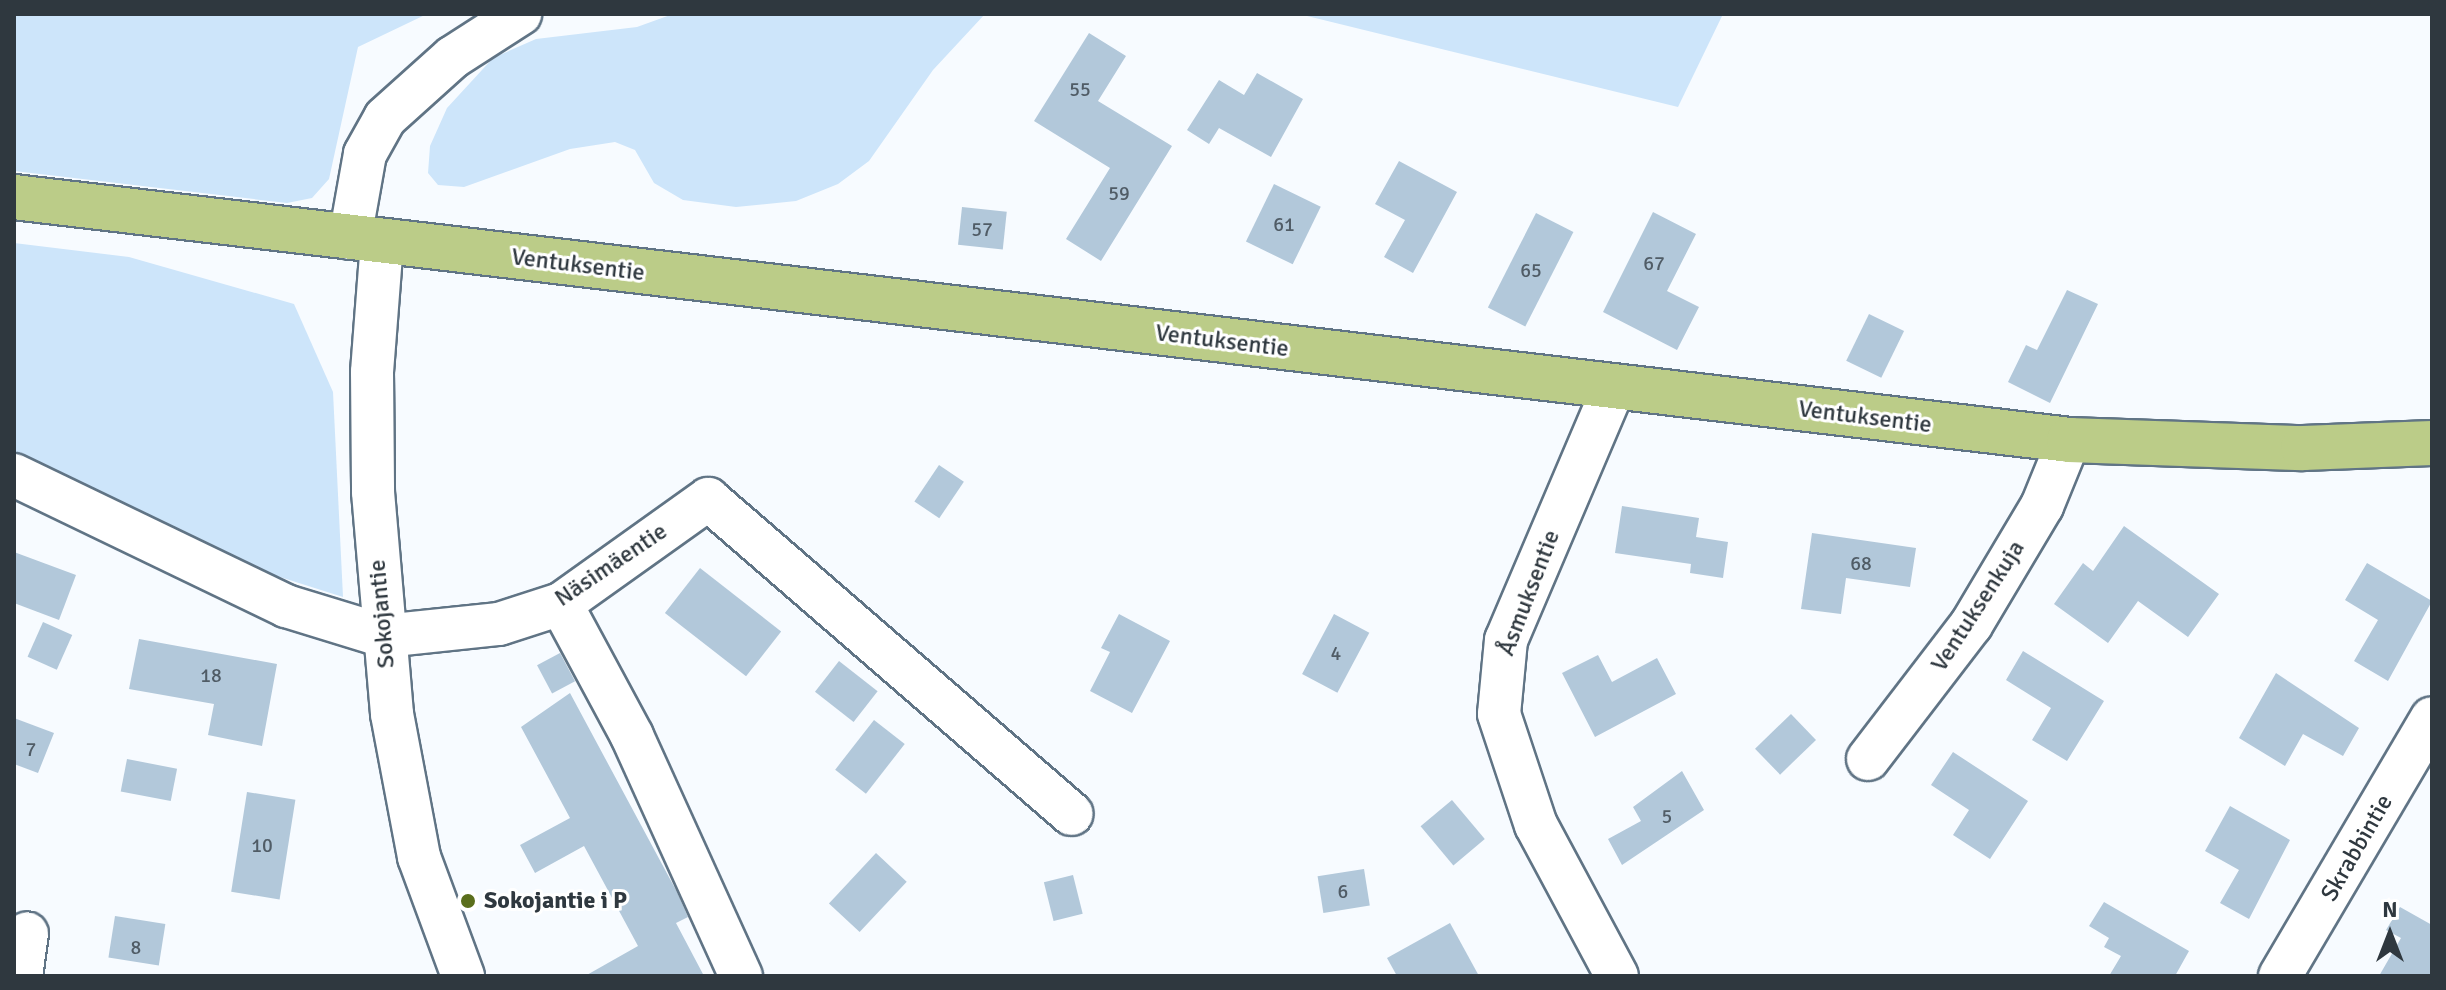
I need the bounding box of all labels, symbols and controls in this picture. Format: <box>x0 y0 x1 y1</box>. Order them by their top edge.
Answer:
house number: 55 <box>1069 77 1091 101</box>
house number: 59 <box>1108 181 1130 205</box>
house number: 61 <box>1273 212 1295 236</box>
house number: 57 <box>971 217 993 241</box>
street label: Ventuksentie <box>510 243 646 287</box>
house number: 67 <box>1643 251 1665 275</box>
house number: 65 <box>1520 258 1542 282</box>
street label: Ventuksentie <box>1154 319 1290 363</box>
street label: Ventuksentie <box>1797 395 1933 439</box>
street label: Näsimäentie <box>550 517 672 613</box>
street label: Åsmuksentie <box>1492 526 1566 660</box>
street label: Ventuksenkuja <box>1925 535 2031 677</box>
house number: 68 <box>1850 551 1872 575</box>
street label: Sokojantie <box>363 559 401 669</box>
house number: 4 <box>1331 641 1341 665</box>
house number: 18 <box>200 663 222 687</box>
house number: 7 <box>26 737 36 761</box>
street label: Skrabbintie <box>2315 790 2399 906</box>
house number: 5 <box>1662 804 1672 828</box>
house number: 10 <box>251 833 273 857</box>
house number: 6 <box>1338 879 1348 903</box>
place label: Sokojantie i P <box>484 887 627 915</box>
marker: Sokojantie i P <box>459 892 477 910</box>
north arrow <box>2350 894 2430 974</box>
text: N <box>2382 896 2398 923</box>
house number: 8 <box>131 935 141 959</box>

